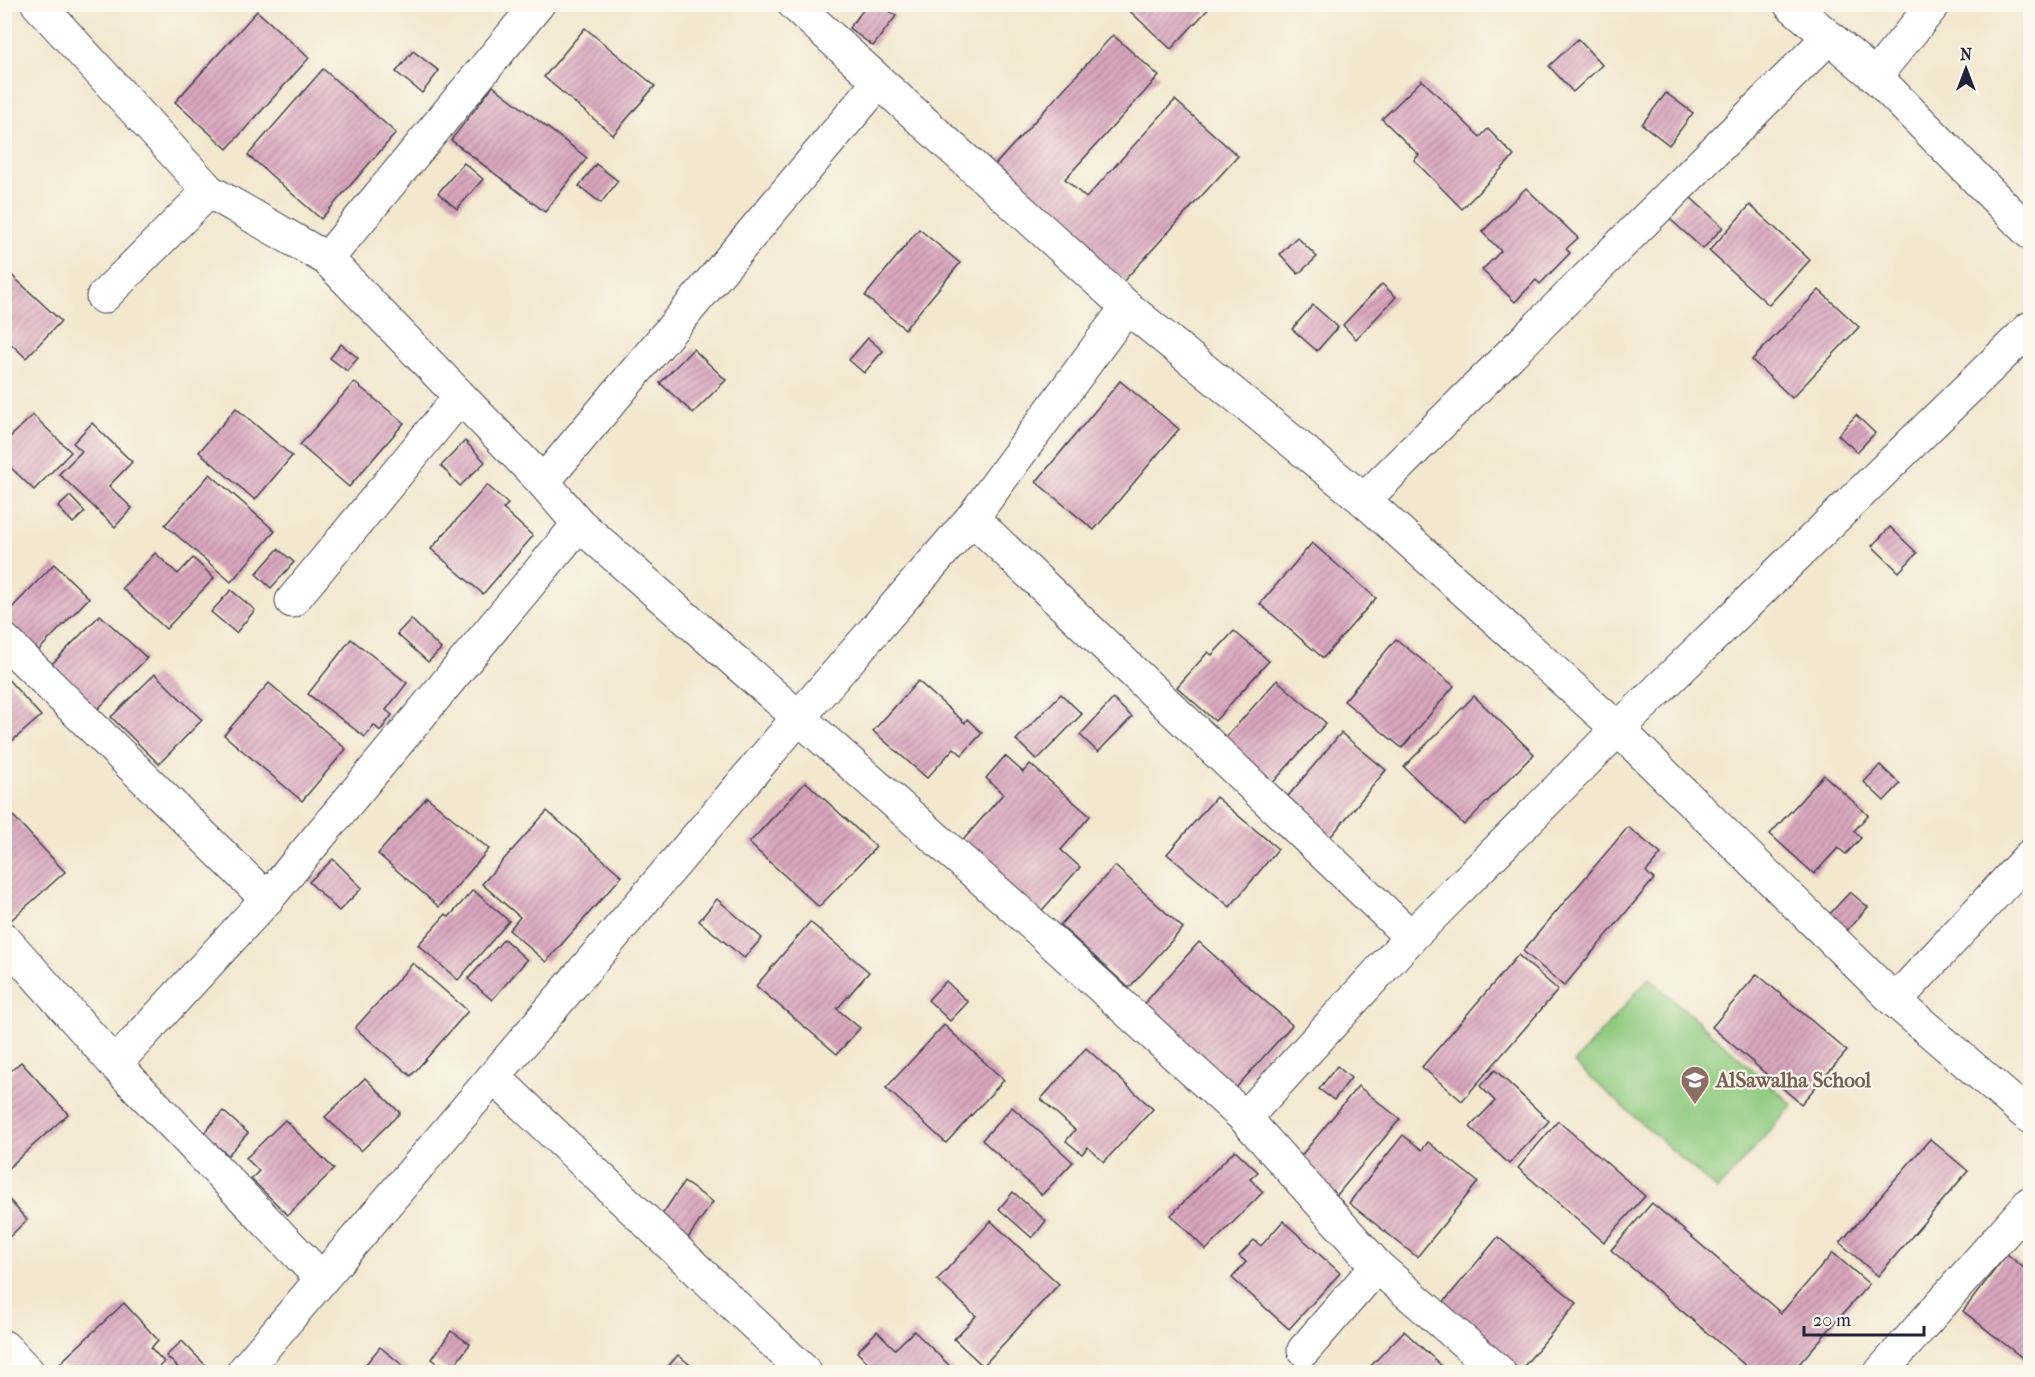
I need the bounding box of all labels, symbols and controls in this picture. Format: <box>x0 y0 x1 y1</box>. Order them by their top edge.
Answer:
north arrow <box>1936 39 1996 99</box>
text: N <box>1960 45 1973 64</box>
school or university icon: AlSawalha School <box>1679 1064 1711 1106</box>
place label: AlSawalha School <box>1714 1068 1871 1092</box>
scale bar <box>1804 1299 1924 1337</box>
text: 20 m <box>1813 1310 1851 1331</box>

